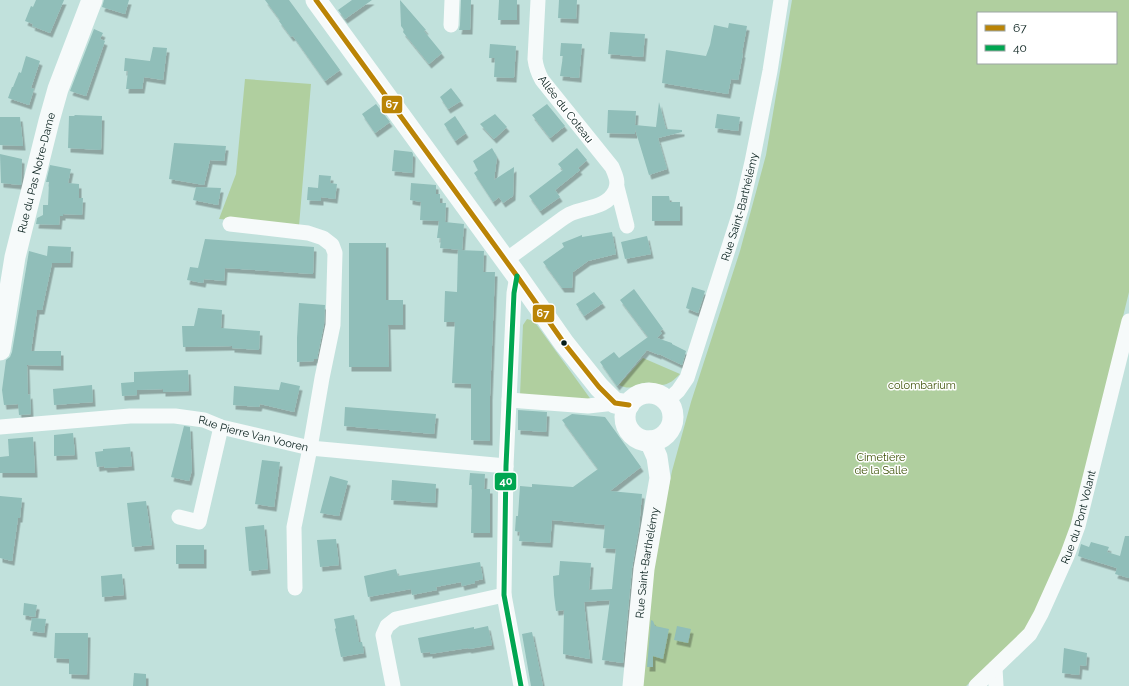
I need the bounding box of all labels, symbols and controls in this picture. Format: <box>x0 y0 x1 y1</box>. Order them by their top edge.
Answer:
legend <box>977 12 1117 64</box>
text: 67 <box>1013 21 1027 35</box>
text: 40 <box>1013 41 1027 55</box>
street label: Allée du Coteau <box>535 73 596 146</box>
line badge: 67 <box>381 95 403 114</box>
text: 67 <box>386 98 399 111</box>
street label: Rue du Pas Notre-Dame <box>15 111 58 235</box>
street label: Rue Saint-Barthélémy <box>719 151 761 263</box>
line badge: 67 <box>532 304 555 323</box>
text: 67 <box>537 307 550 320</box>
unlabelled marker <box>559 338 569 348</box>
park label: colombarium <box>888 379 956 392</box>
street label: Rue Pierre Van Vooren <box>198 413 310 454</box>
park label: Cimetière de la Salle <box>854 451 908 477</box>
street label: Rue du Pont Volant <box>1058 469 1099 566</box>
line badge: 40 <box>494 472 517 491</box>
text: 40 <box>499 475 513 488</box>
street label: Rue Saint-Barthélémy <box>633 506 662 619</box>

